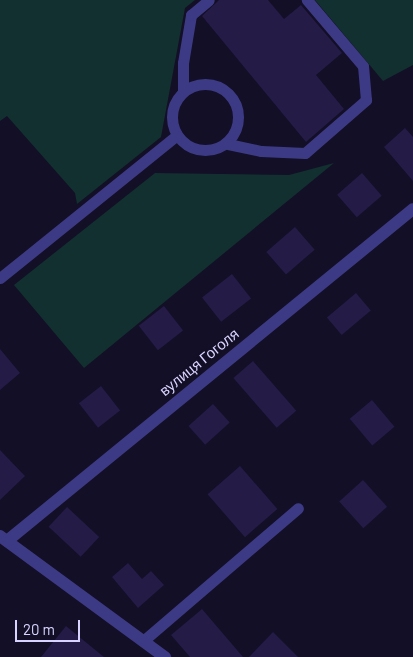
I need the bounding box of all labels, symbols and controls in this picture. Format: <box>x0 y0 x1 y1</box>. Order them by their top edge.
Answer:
street label: вулиця Гоголя <box>156 324 242 400</box>
scale bar <box>18 610 82 642</box>
text: 20 m <box>23 620 55 638</box>

